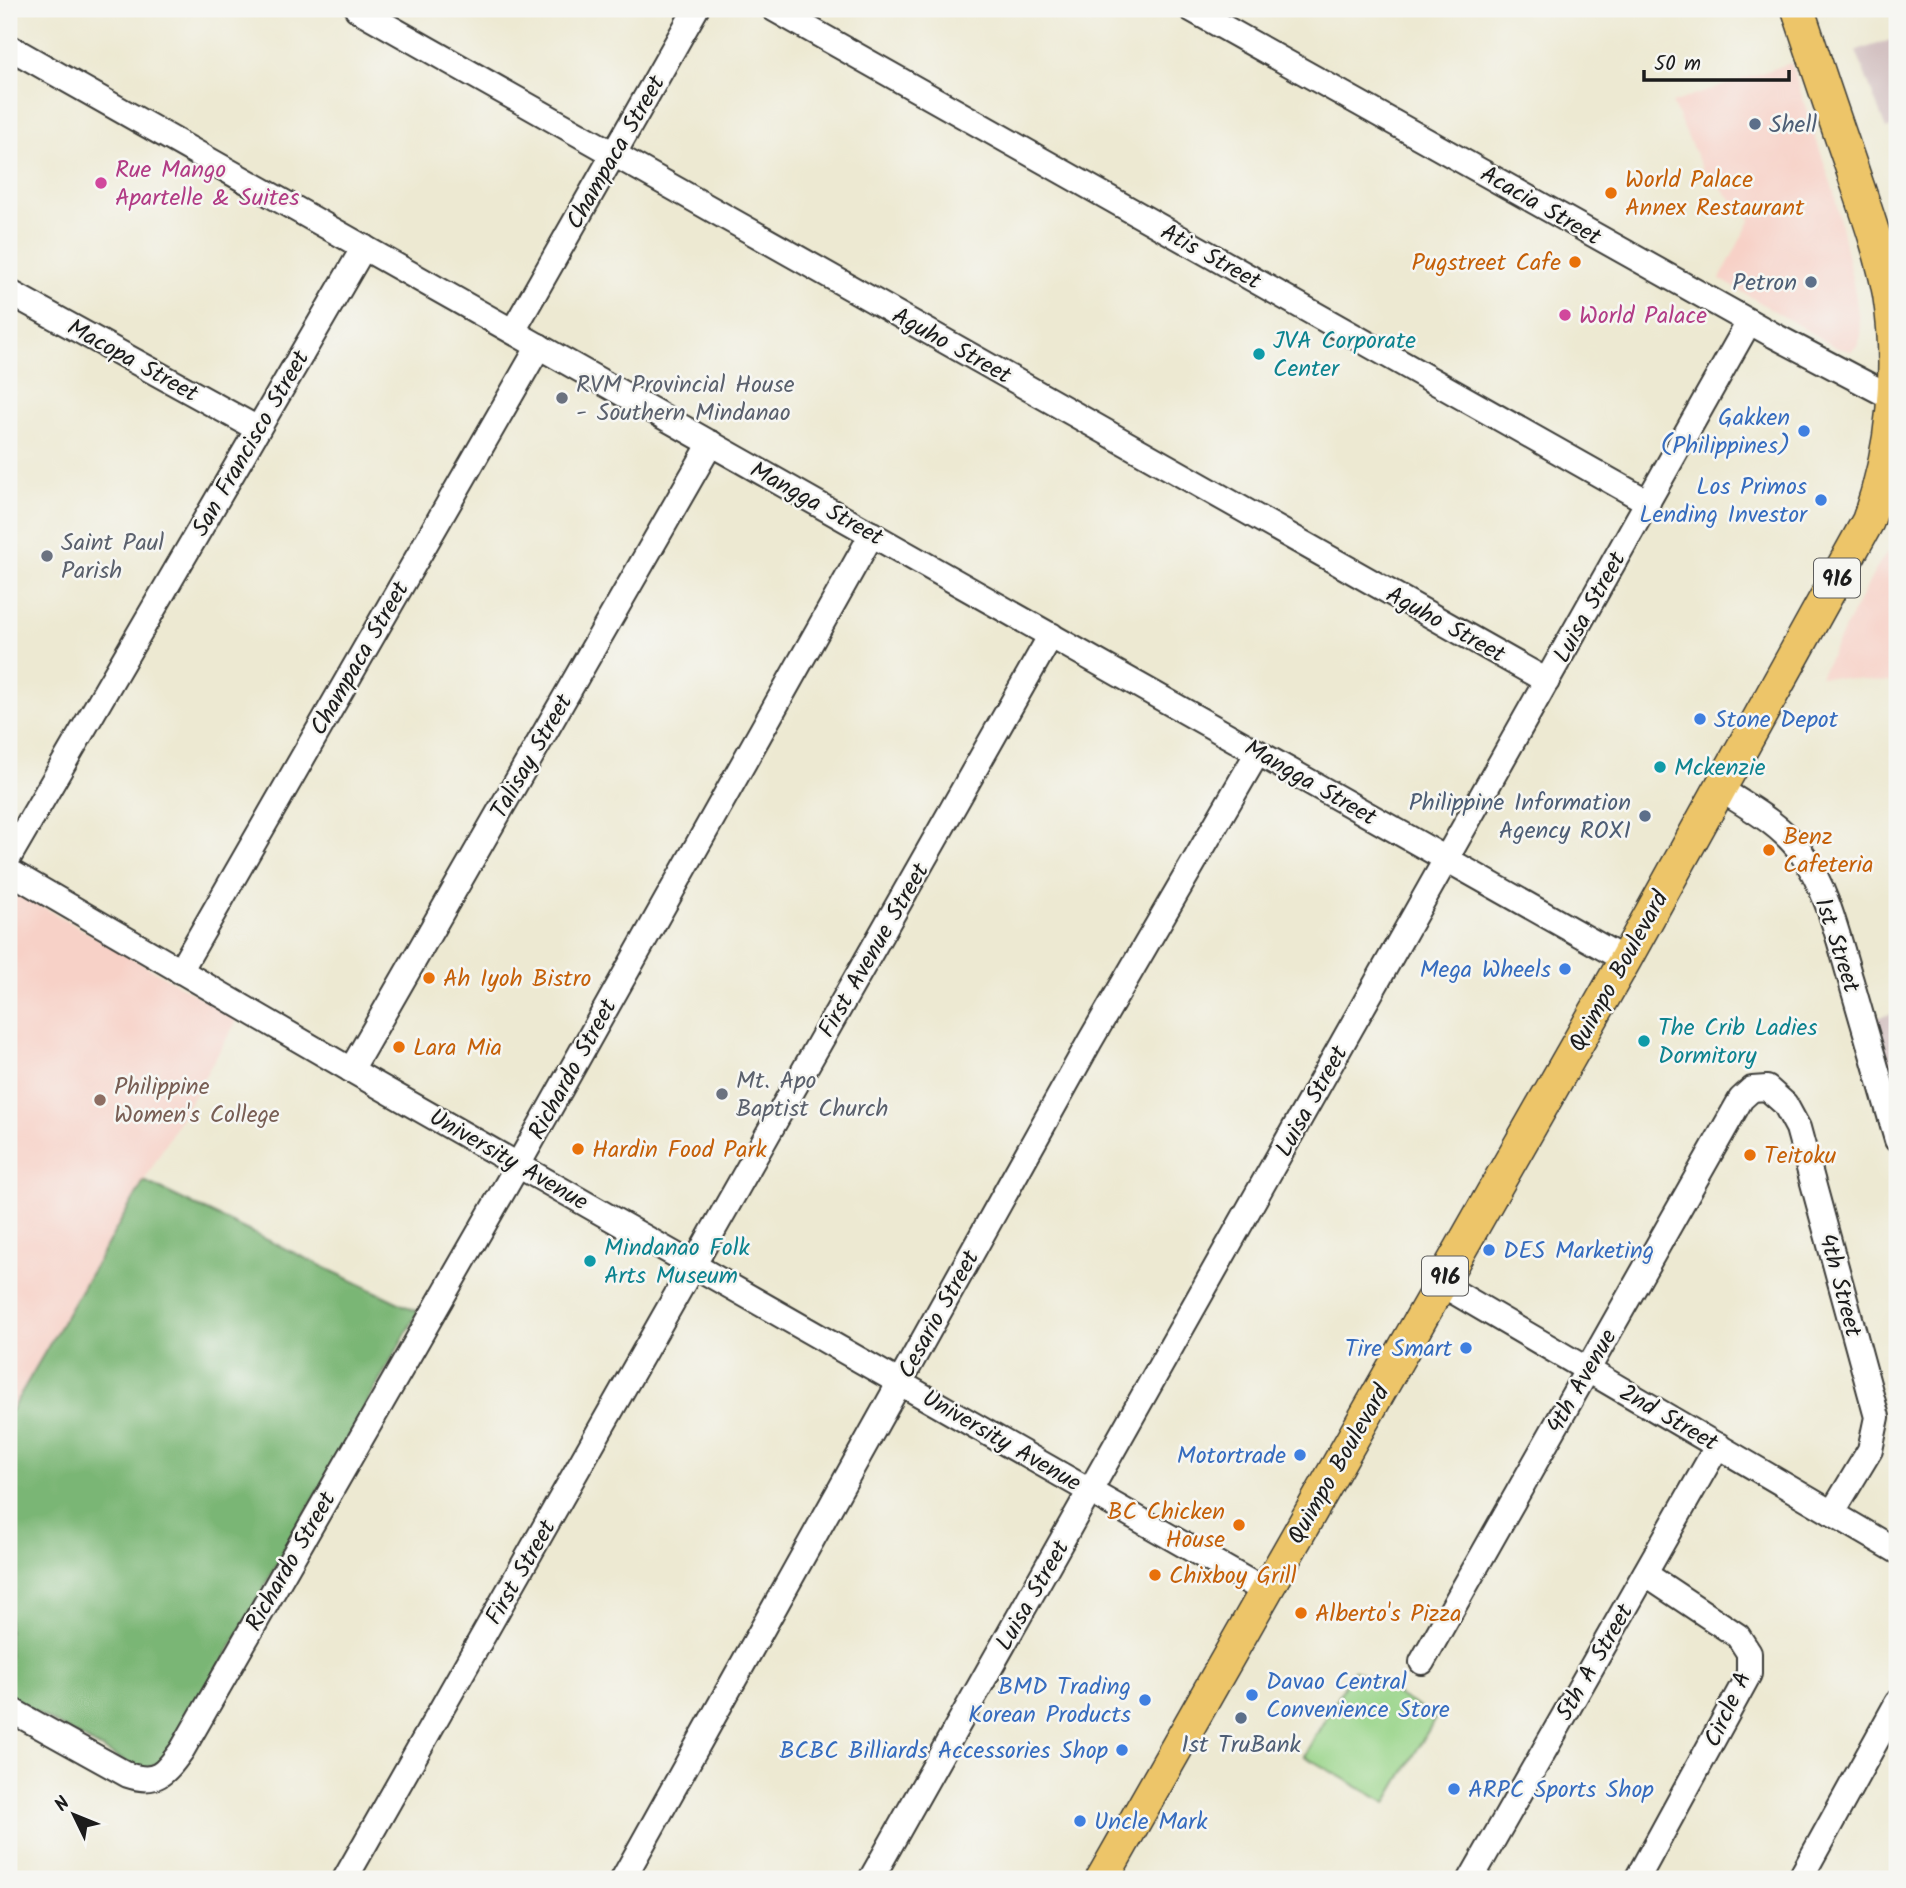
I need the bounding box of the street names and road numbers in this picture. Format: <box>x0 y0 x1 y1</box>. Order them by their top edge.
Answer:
street label: Champaca Street <box>556 68 677 237</box>
street label: Acacia Street <box>1472 156 1609 257</box>
street label: Atis Street <box>1153 214 1269 301</box>
street label: Aguho Street <box>884 297 1019 396</box>
street label: Macopa Street <box>59 309 206 414</box>
street label: San Francisco Street <box>182 343 321 544</box>
street label: Mangga Street <box>742 451 891 557</box>
street label: Luisa Street <box>1544 544 1637 671</box>
road number: 916 <box>1814 558 1860 598</box>
street label: Champaca Street <box>300 574 421 743</box>
street label: Aguho Street <box>1378 576 1513 675</box>
street label: Talisay Street <box>481 686 584 827</box>
street label: Mangga Street <box>1237 730 1384 837</box>
street label: First Avenue Street <box>808 855 941 1046</box>
street label: Quimpo Boulevard <box>1559 883 1680 1060</box>
street label: 1st Street <box>1803 893 1870 999</box>
street label: Richardo Street <box>518 992 628 1147</box>
street label: Luisa Street <box>1266 1038 1359 1165</box>
street label: University Avenue <box>421 1099 595 1222</box>
street label: 4th Street <box>1807 1229 1872 1342</box>
street label: Cesario Street <box>888 1243 991 1386</box>
road number: 916 <box>1422 1256 1468 1296</box>
street label: 4th Avenue <box>1536 1322 1628 1442</box>
street label: 2nd Street <box>1611 1374 1726 1463</box>
street label: Quimpo Boulevard <box>1278 1376 1402 1552</box>
street label: University Avenue <box>914 1380 1088 1503</box>
street label: Richardo Street <box>235 1484 347 1639</box>
street label: First Street <box>475 1512 568 1633</box>
street label: Luisa Street <box>986 1532 1081 1658</box>
street label: 5th A Street <box>1546 1596 1645 1729</box>
street label: Circle A <box>1694 1665 1763 1754</box>

